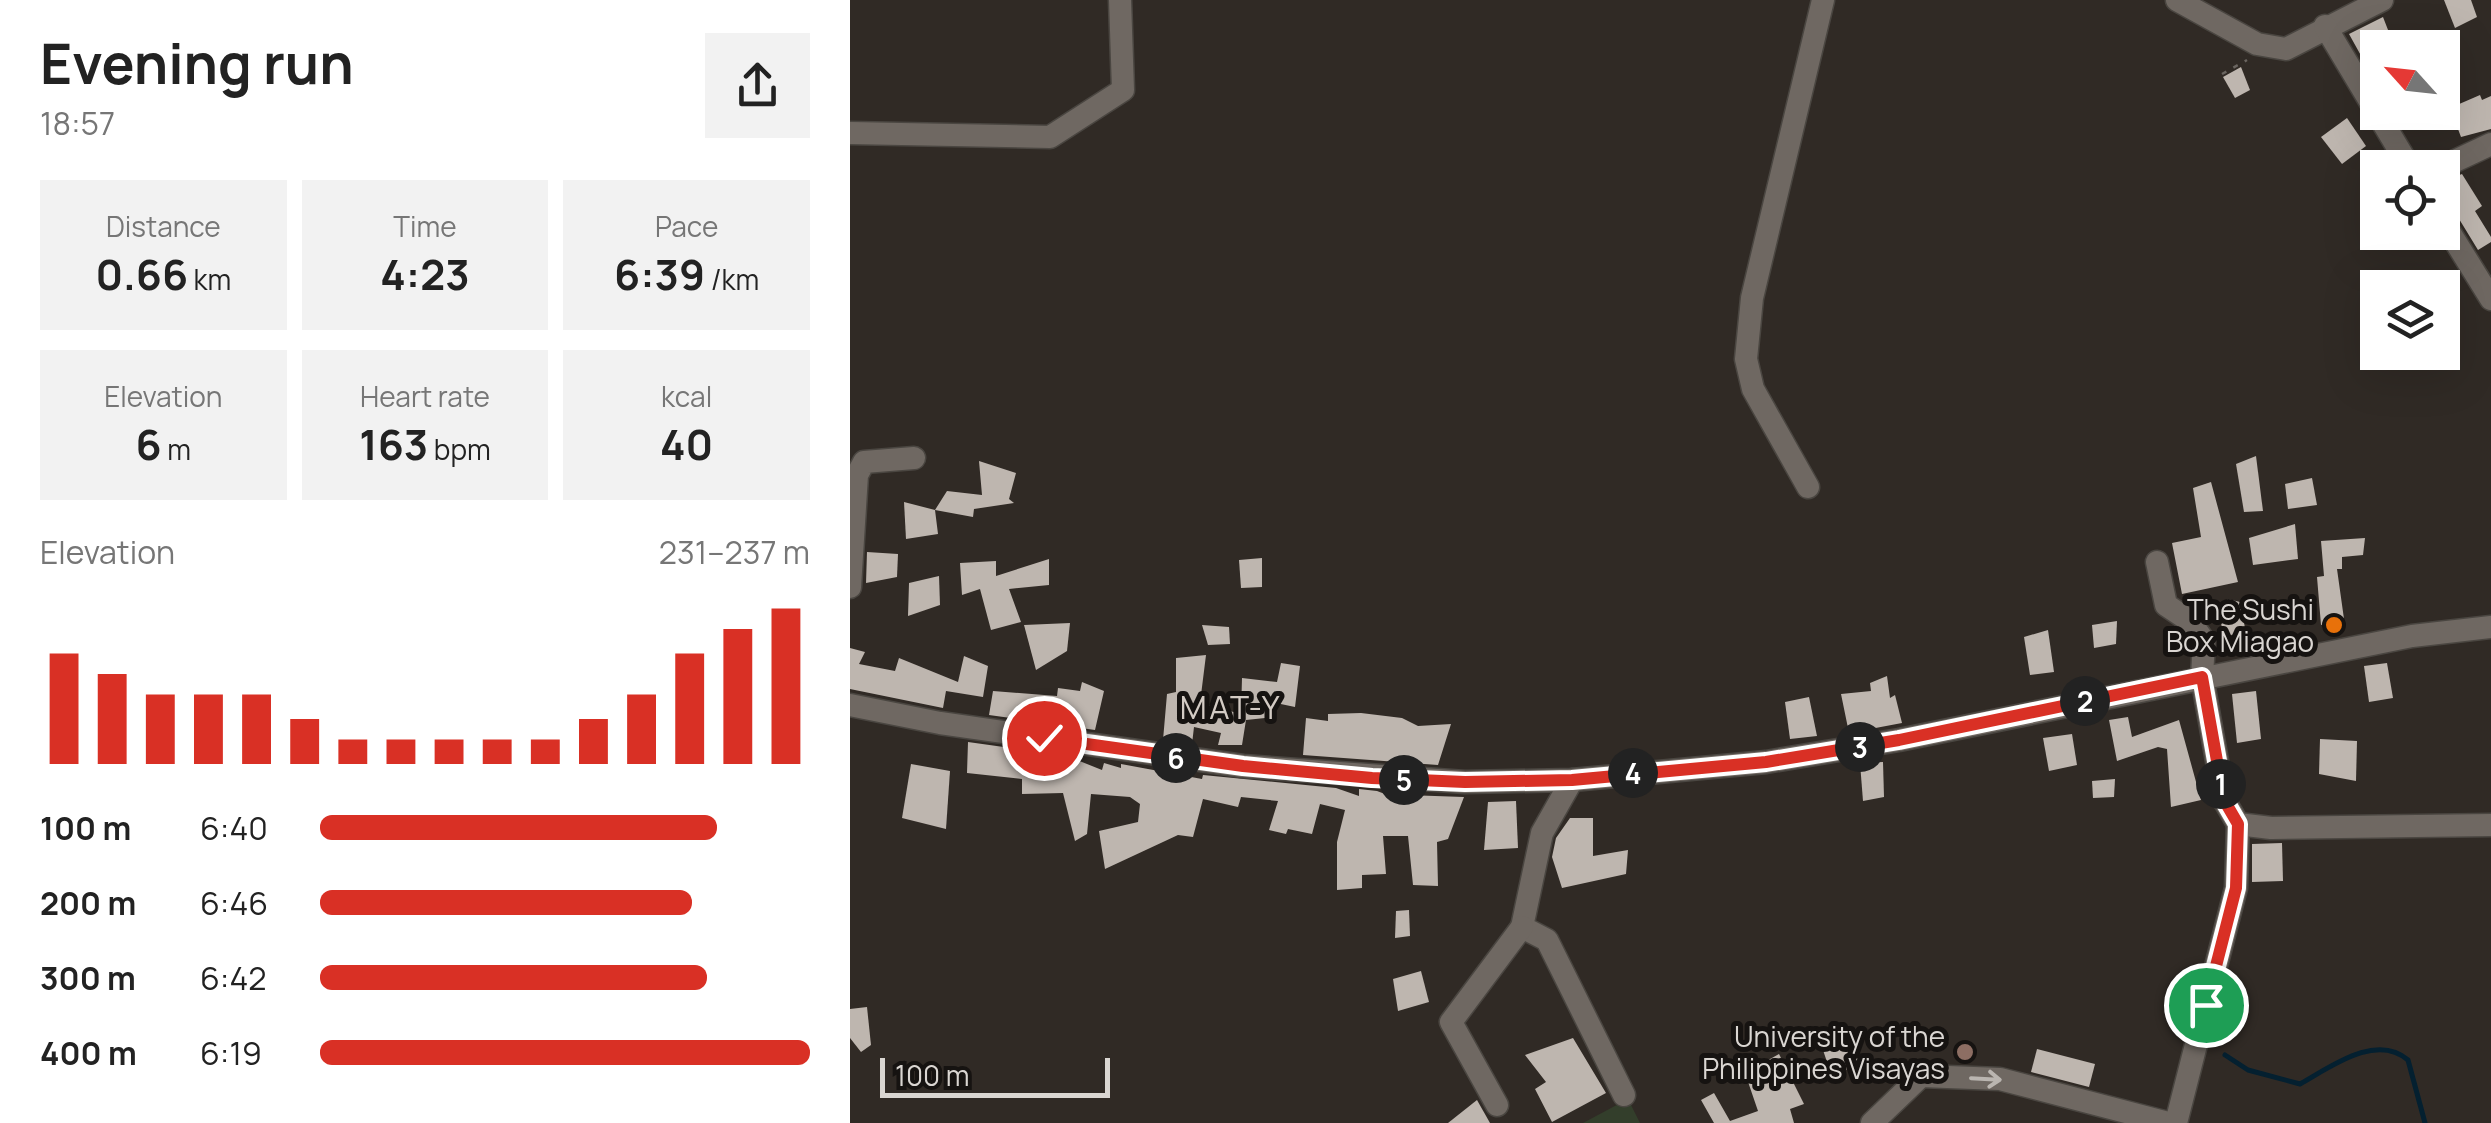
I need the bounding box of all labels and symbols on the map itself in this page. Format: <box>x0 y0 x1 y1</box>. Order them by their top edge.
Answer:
north arrow <box>2360 30 2460 130</box>
place label: The Sushi Box Miagao <box>2166 590 2314 660</box>
marker: The Sushi Box Miagao <box>2323 614 2345 636</box>
pin: 2 <box>2060 676 2110 726</box>
district label: MAT-Y <box>1180 685 1282 729</box>
pin <box>1002 696 1087 781</box>
pin: 3 <box>1835 722 1885 772</box>
pin: 6 <box>1151 733 1201 783</box>
pin: 4 <box>1608 748 1658 798</box>
pin: 5 <box>1379 755 1429 805</box>
pin: 1 <box>2196 759 2246 809</box>
pin <box>2164 963 2249 1048</box>
place label: University of the Philippines Visayas <box>1702 1017 1945 1087</box>
marker: University of the Philippines Visayas <box>1954 1041 1976 1063</box>
scale bar <box>880 1053 1110 1098</box>
one-way arrow <box>1969 1069 2001 1088</box>

